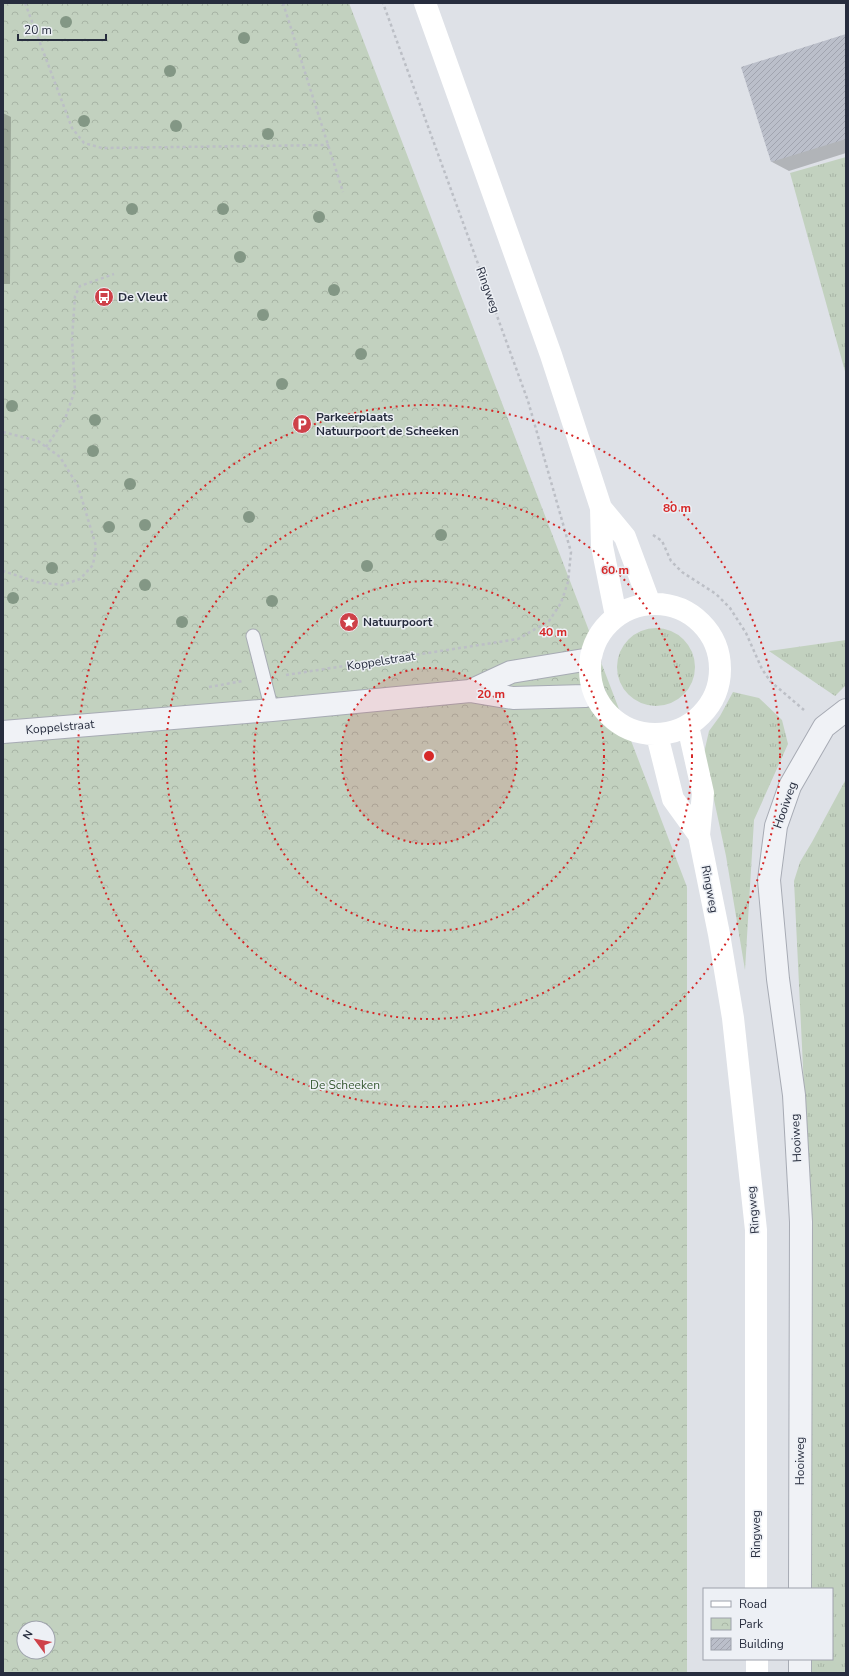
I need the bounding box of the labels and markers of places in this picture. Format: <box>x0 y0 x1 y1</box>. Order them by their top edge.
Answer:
bus stop icon: De Vleut <box>93 286 115 308</box>
place label: De Vleut <box>118 289 168 305</box>
place label: Parkeerplaats Natuurpoort de Scheeken <box>316 409 459 439</box>
parking icon: Parkeerplaats Natuurpoort de Scheeken <box>291 413 313 435</box>
place icon: Natuurpoort <box>338 611 360 633</box>
place label: Natuurpoort <box>363 614 433 630</box>
centre of rings <box>422 749 436 763</box>

